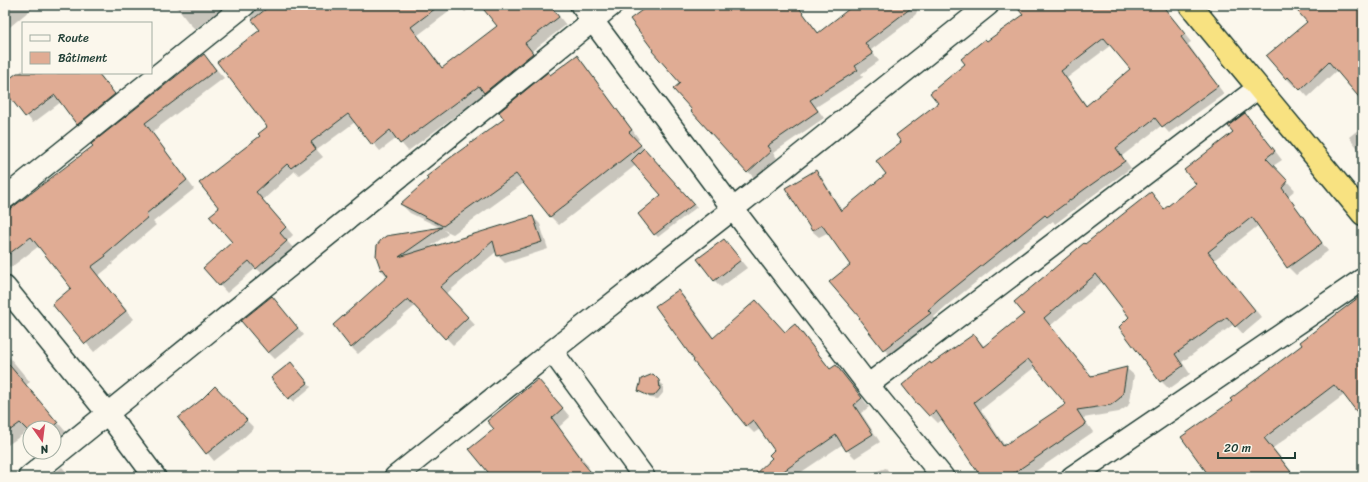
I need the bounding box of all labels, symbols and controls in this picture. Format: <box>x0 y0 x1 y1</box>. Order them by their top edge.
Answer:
legend <box>22 22 152 74</box>
text: Route <box>58 27 89 49</box>
text: Bâtiment <box>58 47 107 69</box>
north arrow <box>22 420 62 460</box>
scale bar <box>1218 434 1295 460</box>
text: 20 m <box>1224 437 1251 459</box>
text: N <box>38 439 51 459</box>

